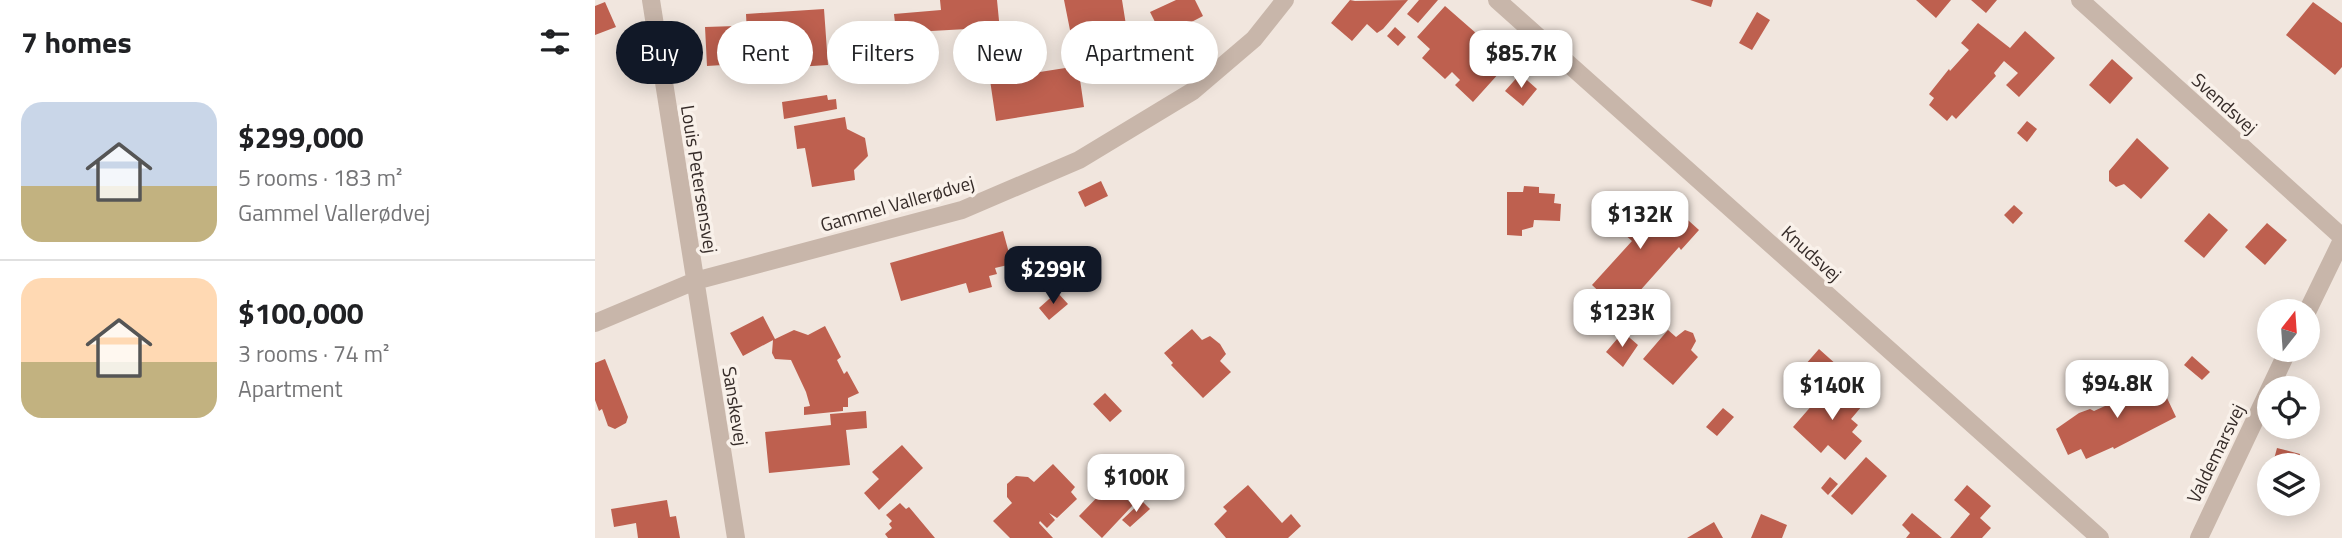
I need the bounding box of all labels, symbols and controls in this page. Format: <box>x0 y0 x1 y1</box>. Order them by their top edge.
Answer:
text: 7 homes <box>21 19 132 65</box>
chip: Buy <box>616 21 703 84</box>
chip: Rent <box>717 21 813 84</box>
chip: Filters <box>827 21 939 84</box>
chip: New <box>953 21 1047 84</box>
chip: Apartment <box>1061 21 1218 84</box>
icon: filters <box>536 23 574 61</box>
pin: $85.7K <box>1464 31 1578 90</box>
text: $85.7K <box>1485 35 1557 70</box>
street label: Svendsvej <box>2185 65 2265 141</box>
street label: Louis Petersensvej <box>674 103 726 255</box>
text: $299,000 <box>238 114 364 160</box>
icon: home <box>77 130 161 214</box>
text: 5 rooms · 183 m² <box>238 160 402 195</box>
street label: Gammel Vallerødvej <box>817 167 977 239</box>
pin: $132K <box>1591 191 1689 251</box>
text: Gammel Vallerødvej <box>238 195 430 230</box>
text: $132K <box>1607 196 1673 231</box>
street label: Knudsvej <box>1775 218 1849 288</box>
pin: $299K <box>1004 246 1102 306</box>
text: $299K <box>1020 251 1086 286</box>
text: $100,000 <box>238 290 364 336</box>
pin: $123K <box>1573 290 1671 349</box>
text: $123K <box>1589 294 1655 329</box>
north arrow <box>2257 299 2321 362</box>
map controls <box>2257 299 2320 516</box>
icon: home <box>77 306 161 390</box>
text: 3 rooms · 74 m² <box>238 336 389 371</box>
pin: $94.8K <box>2060 360 2174 420</box>
pin: $140K <box>1783 362 1881 422</box>
street label: Sanskevej <box>715 364 757 448</box>
text: $94.8K <box>2081 365 2153 400</box>
text: $140K <box>1799 367 1865 402</box>
text: Apartment <box>238 371 343 406</box>
button: locate <box>2257 376 2320 439</box>
street label: Valdemarsvej <box>2178 398 2252 508</box>
button: layers <box>2257 453 2320 516</box>
pin: $100K <box>1087 454 1185 514</box>
text: $100K <box>1103 459 1169 494</box>

